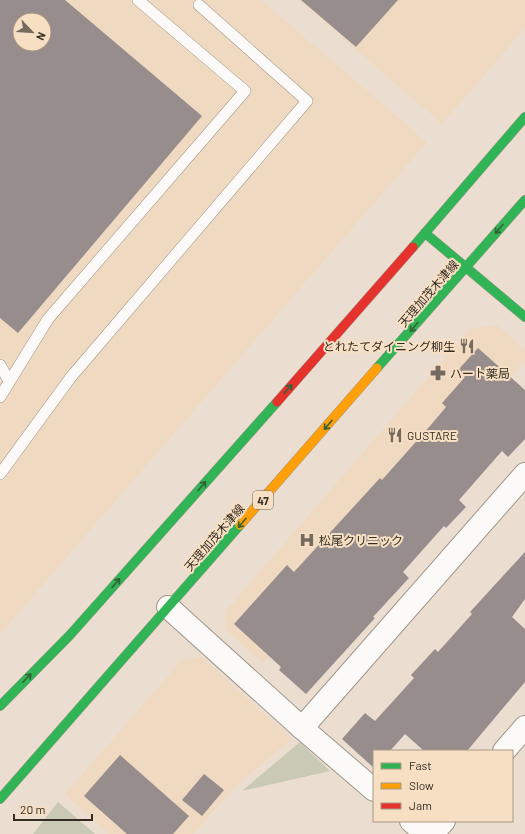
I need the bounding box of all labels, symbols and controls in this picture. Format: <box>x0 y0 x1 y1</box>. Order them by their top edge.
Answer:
north arrow <box>12 12 52 52</box>
text: N <box>34 30 49 43</box>
one-way arrow <box>495 224 504 235</box>
street label: 天理加茂木津線 <box>395 257 461 329</box>
one-way arrow <box>409 322 418 333</box>
restaurant icon: とれたてダイニング柳生 <box>458 337 476 355</box>
place label: とれたてダイニング柳生 <box>323 339 455 353</box>
pharmacy icon: ハート薬局 <box>429 364 447 382</box>
place label: ハート薬局 <box>450 366 510 380</box>
one-way arrow <box>284 383 293 394</box>
one-way arrow <box>323 420 333 430</box>
restaurant icon: GUSTARE <box>386 426 404 444</box>
place label: GUSTARE <box>407 428 457 442</box>
one-way arrow <box>197 480 206 491</box>
road number: 47 <box>253 491 273 509</box>
street label: 天理加茂木津線 <box>181 501 247 573</box>
one-way arrow <box>238 517 247 528</box>
hospital icon: 松尾クリニック <box>298 531 316 549</box>
place label: 松尾クリニック <box>319 533 403 547</box>
one-way arrow <box>111 578 120 588</box>
one-way arrow <box>22 673 32 683</box>
legend <box>373 750 513 822</box>
text: Fast <box>409 758 432 772</box>
text: Slow <box>409 778 434 792</box>
scale bar <box>14 796 92 822</box>
text: Jam <box>409 798 432 812</box>
text: 20 m <box>20 802 46 816</box>

